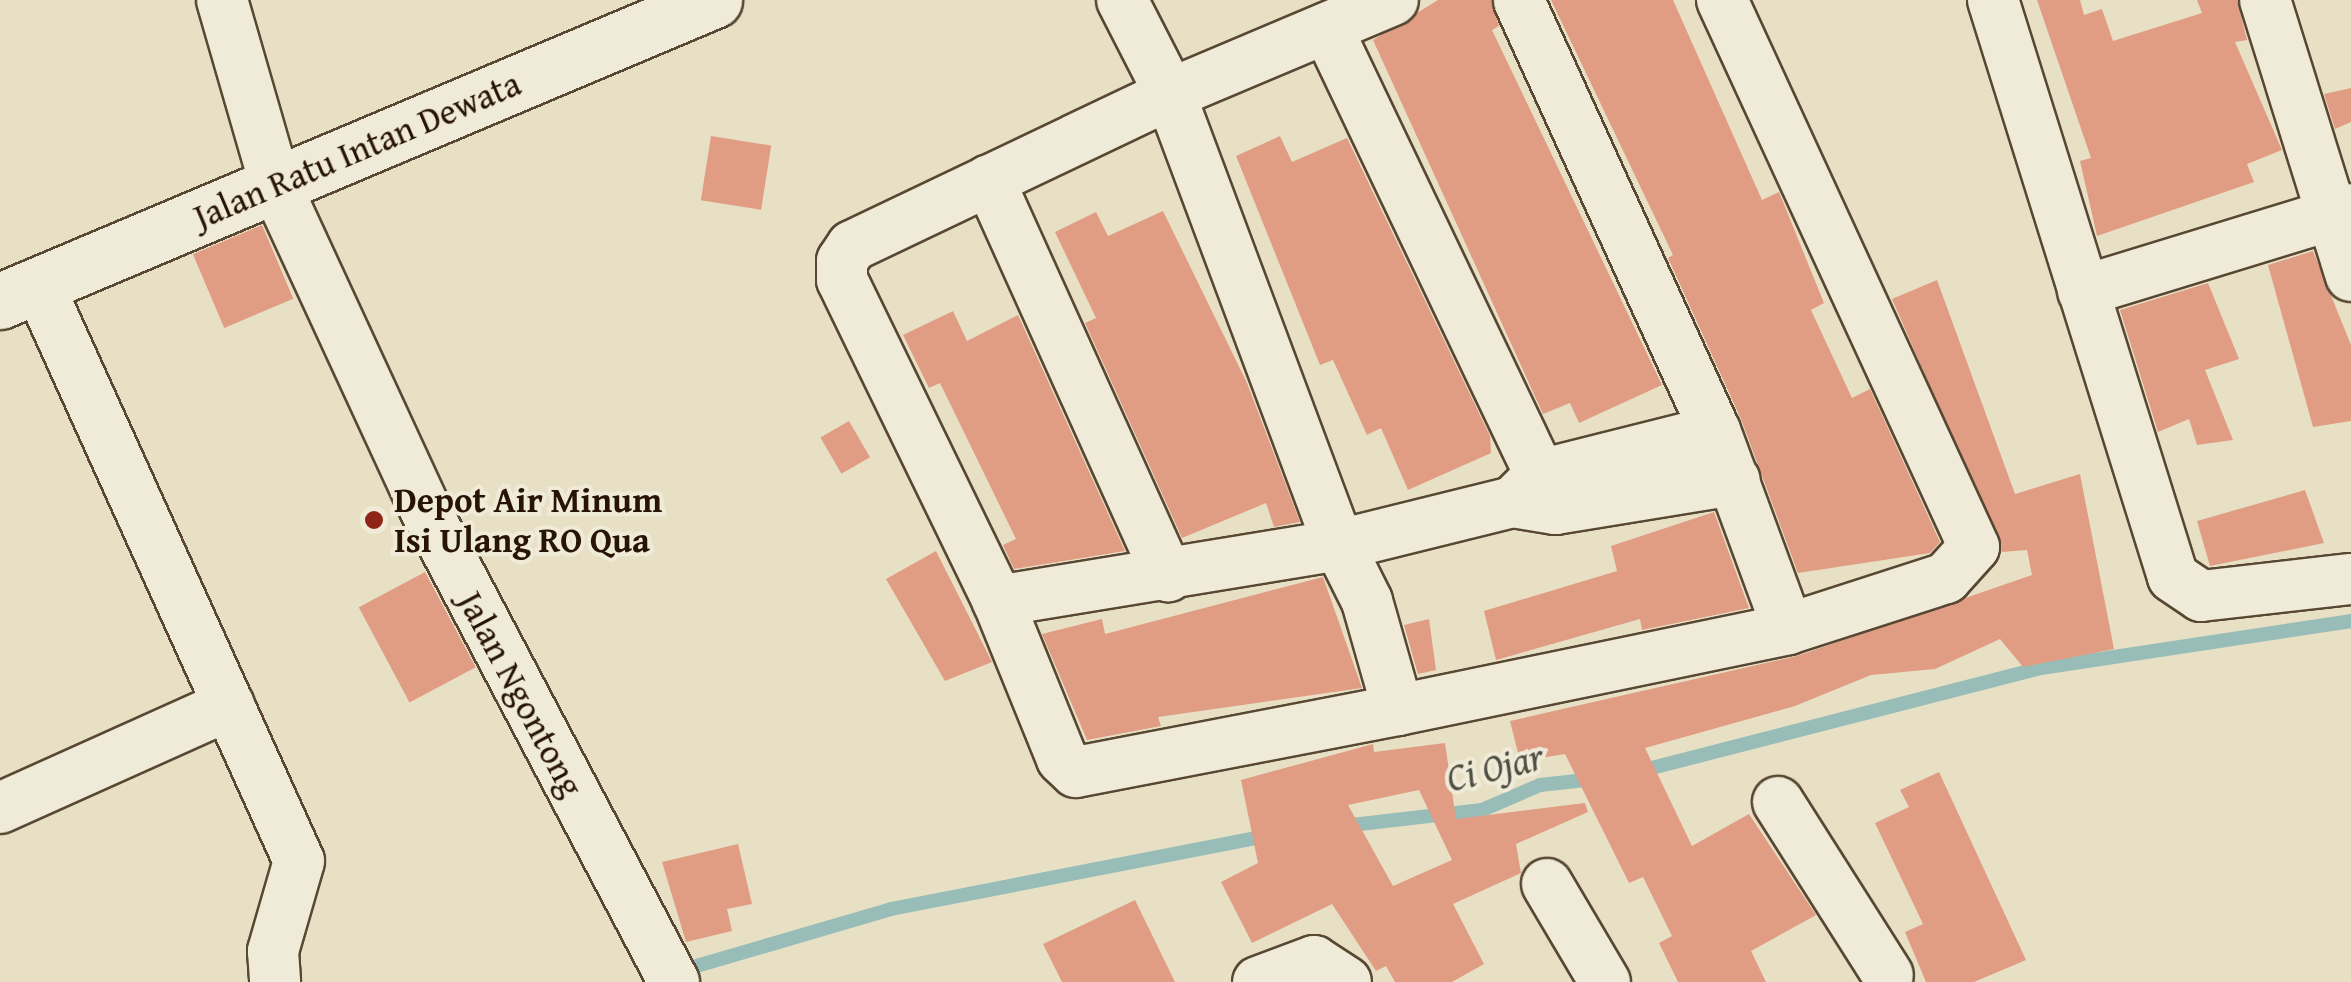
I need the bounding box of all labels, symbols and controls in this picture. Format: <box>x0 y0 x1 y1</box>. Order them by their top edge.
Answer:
street label: Jalan Ratu Intan Dewata <box>187 62 527 238</box>
place label: Depot Air Minum Isi Ulang RO Qua <box>394 479 662 561</box>
marker: Depot Air Minum Isi Ulang RO Qua <box>363 509 385 531</box>
street label: Jalan Ngontong <box>449 584 593 804</box>
water label: Ci Ojar <box>1442 733 1548 801</box>

